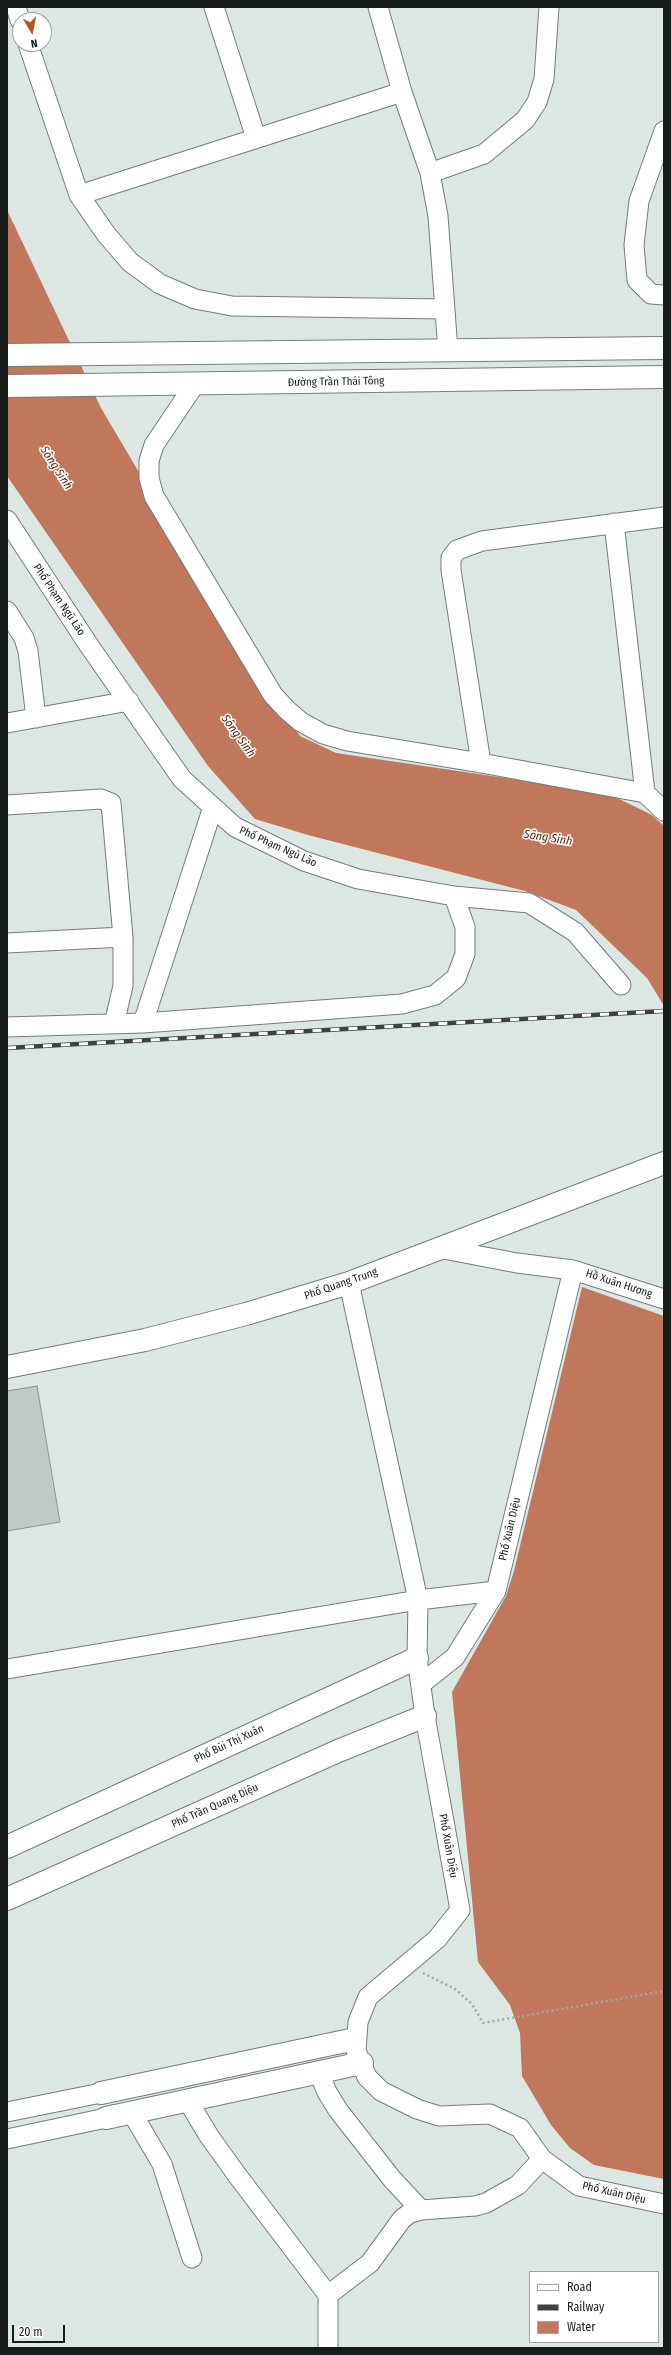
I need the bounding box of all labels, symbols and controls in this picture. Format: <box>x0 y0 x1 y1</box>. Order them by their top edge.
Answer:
north arrow <box>12 12 52 52</box>
text: N <box>30 36 38 50</box>
street label: Đường Trần Thái Tông <box>287 375 385 389</box>
water label: Sông Sinh <box>37 444 75 492</box>
street label: Phố Phạm Ngũ Lão <box>30 562 88 638</box>
water label: Sông Sinh <box>218 712 258 760</box>
street label: Phố Phạm Ngũ Lão <box>237 824 319 870</box>
water label: Sông Sinh <box>523 827 573 849</box>
street label: Phố Quang Trung <box>303 1265 379 1303</box>
street label: Hồ Xuân Hương <box>584 1267 654 1301</box>
street label: Phố Xuân Diệu <box>496 1496 524 1562</box>
street label: Phố Bùi Thị Xuân <box>192 1722 266 1766</box>
street label: Phố Trần Quang Diệu <box>170 1781 260 1831</box>
street label: Phố Xuân Diệu <box>436 1813 460 1879</box>
street label: Phố Xuân Diệu <box>581 2179 647 2207</box>
legend <box>529 2271 659 2343</box>
text: Road <box>567 2280 592 2294</box>
text: Railway <box>567 2300 604 2314</box>
scale bar <box>14 2317 67 2343</box>
text: Water <box>567 2320 595 2334</box>
text: 20 m <box>19 2325 43 2339</box>

